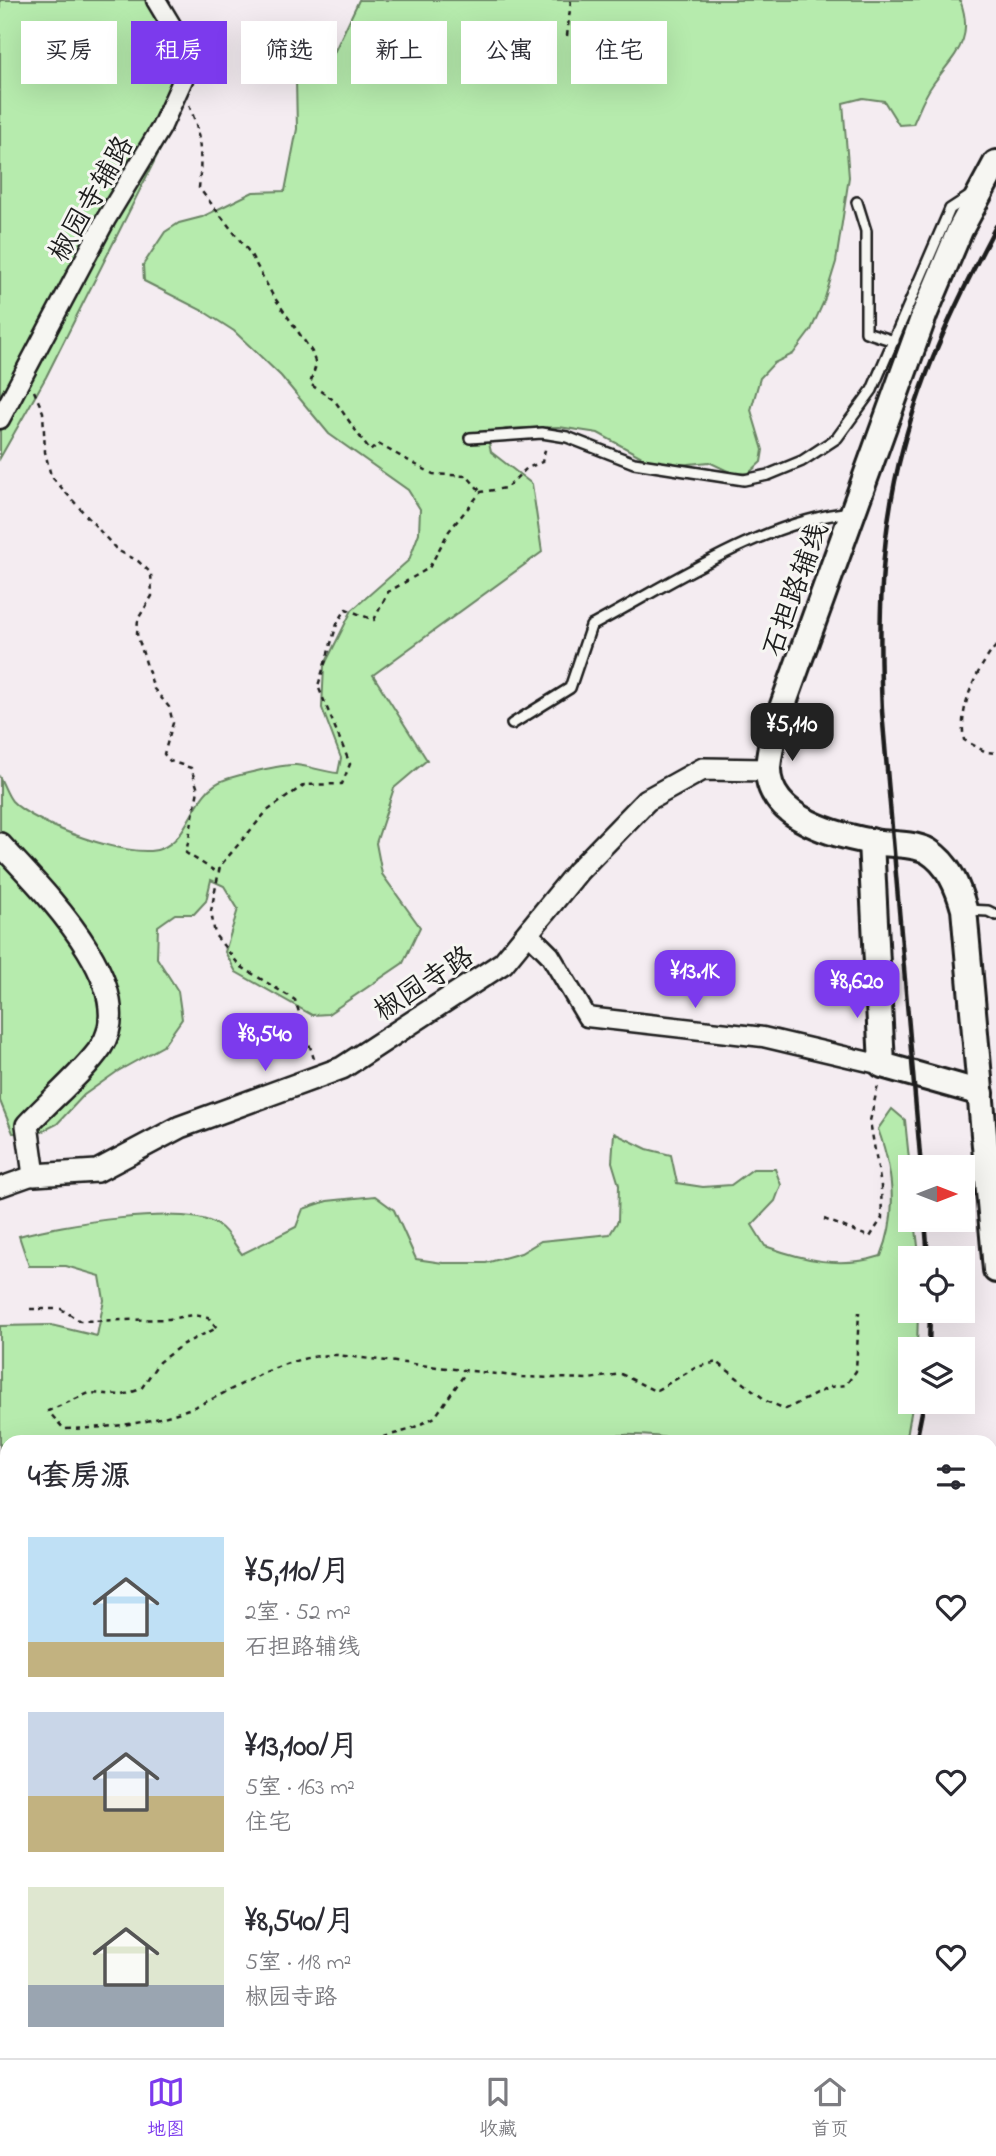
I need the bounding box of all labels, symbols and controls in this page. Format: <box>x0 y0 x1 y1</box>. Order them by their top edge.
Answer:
chip: 买房 <box>21 21 117 84</box>
chip: 租房 <box>131 21 227 84</box>
chip: 筛选 <box>241 21 337 84</box>
chip: 新上 <box>351 21 447 84</box>
chip: 公寓 <box>461 21 557 84</box>
chip: 住宅 <box>571 21 667 84</box>
street label: 椒园寺辅路 <box>40 129 146 271</box>
street label: 石担路辅线 <box>754 517 840 663</box>
pin: ¥5,110 <box>735 704 849 763</box>
text: ¥5,110 <box>767 709 817 742</box>
street label: 椒园寺路 <box>367 937 483 1033</box>
pin: ¥13.1K <box>638 950 752 1010</box>
text: ¥13.1K <box>671 956 719 989</box>
pin: ¥8,620 <box>800 960 914 1020</box>
text: ¥8,620 <box>830 966 884 999</box>
pin: ¥8,540 <box>208 1014 322 1073</box>
text: ¥8,540 <box>238 1019 292 1052</box>
north arrow <box>898 1155 975 1232</box>
map controls <box>898 1155 975 1414</box>
button: locate <box>898 1246 975 1323</box>
button: layers <box>898 1337 975 1414</box>
text: 4套房源 <box>28 1456 130 1500</box>
icon: filters <box>932 1458 970 1496</box>
text: ¥5,110/月 <box>245 1551 350 1595</box>
icon: home <box>84 1565 168 1649</box>
icon: heart <box>932 1588 970 1626</box>
text: 2室 · 52 m² <box>245 1597 351 1630</box>
text: 石担路辅线 <box>245 1632 360 1665</box>
text: ¥13,100/月 <box>245 1726 359 1770</box>
icon: home <box>84 1740 168 1824</box>
icon: heart <box>932 1763 970 1801</box>
text: 5室 · 163 m² <box>245 1772 355 1805</box>
text: 住宅 <box>245 1807 291 1840</box>
text: ¥8,540/月 <box>245 1901 355 1945</box>
icon: home <box>84 1915 168 1999</box>
icon: heart <box>932 1938 970 1976</box>
text: 5室 · 118 m² <box>245 1947 351 1980</box>
text: 椒园寺路 <box>245 1982 337 2015</box>
tab: 地图 <box>147 2073 185 2144</box>
tab: 收藏 <box>479 2073 517 2144</box>
tab: 首页 <box>811 2073 849 2144</box>

